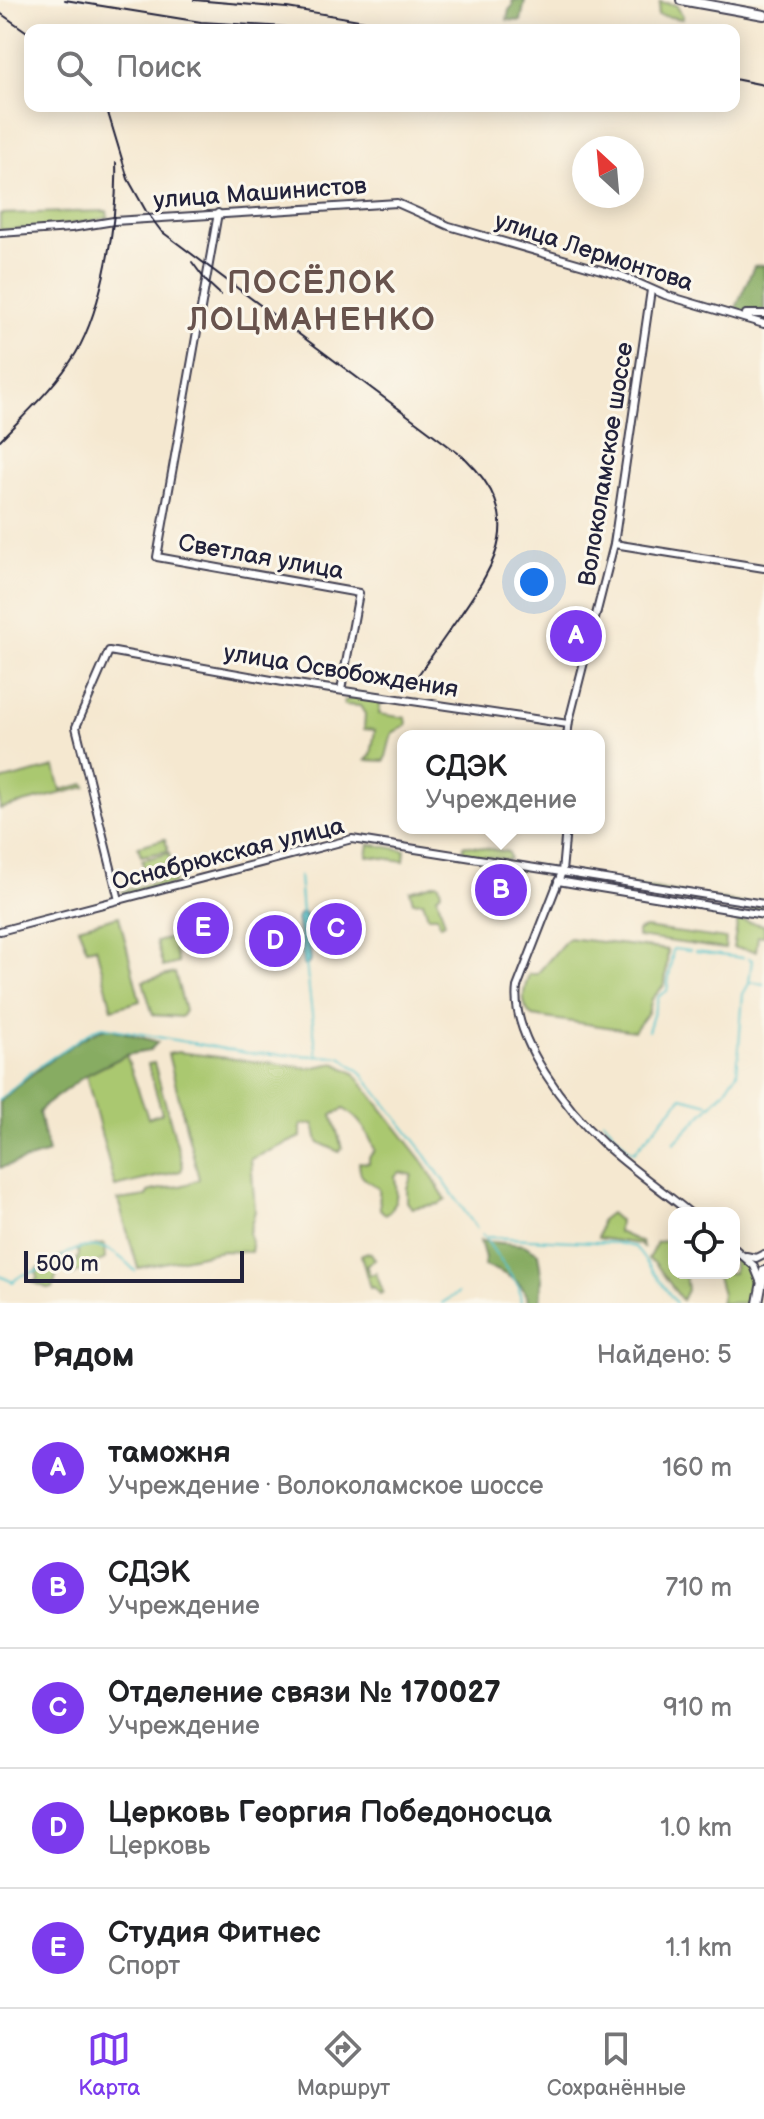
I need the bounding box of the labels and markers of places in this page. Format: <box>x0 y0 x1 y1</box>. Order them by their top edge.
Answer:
pin: A <box>550 606 602 666</box>
pin: B <box>475 860 527 920</box>
pin: E <box>177 898 229 958</box>
pin: C <box>310 899 362 959</box>
pin: D <box>249 911 301 971</box>

